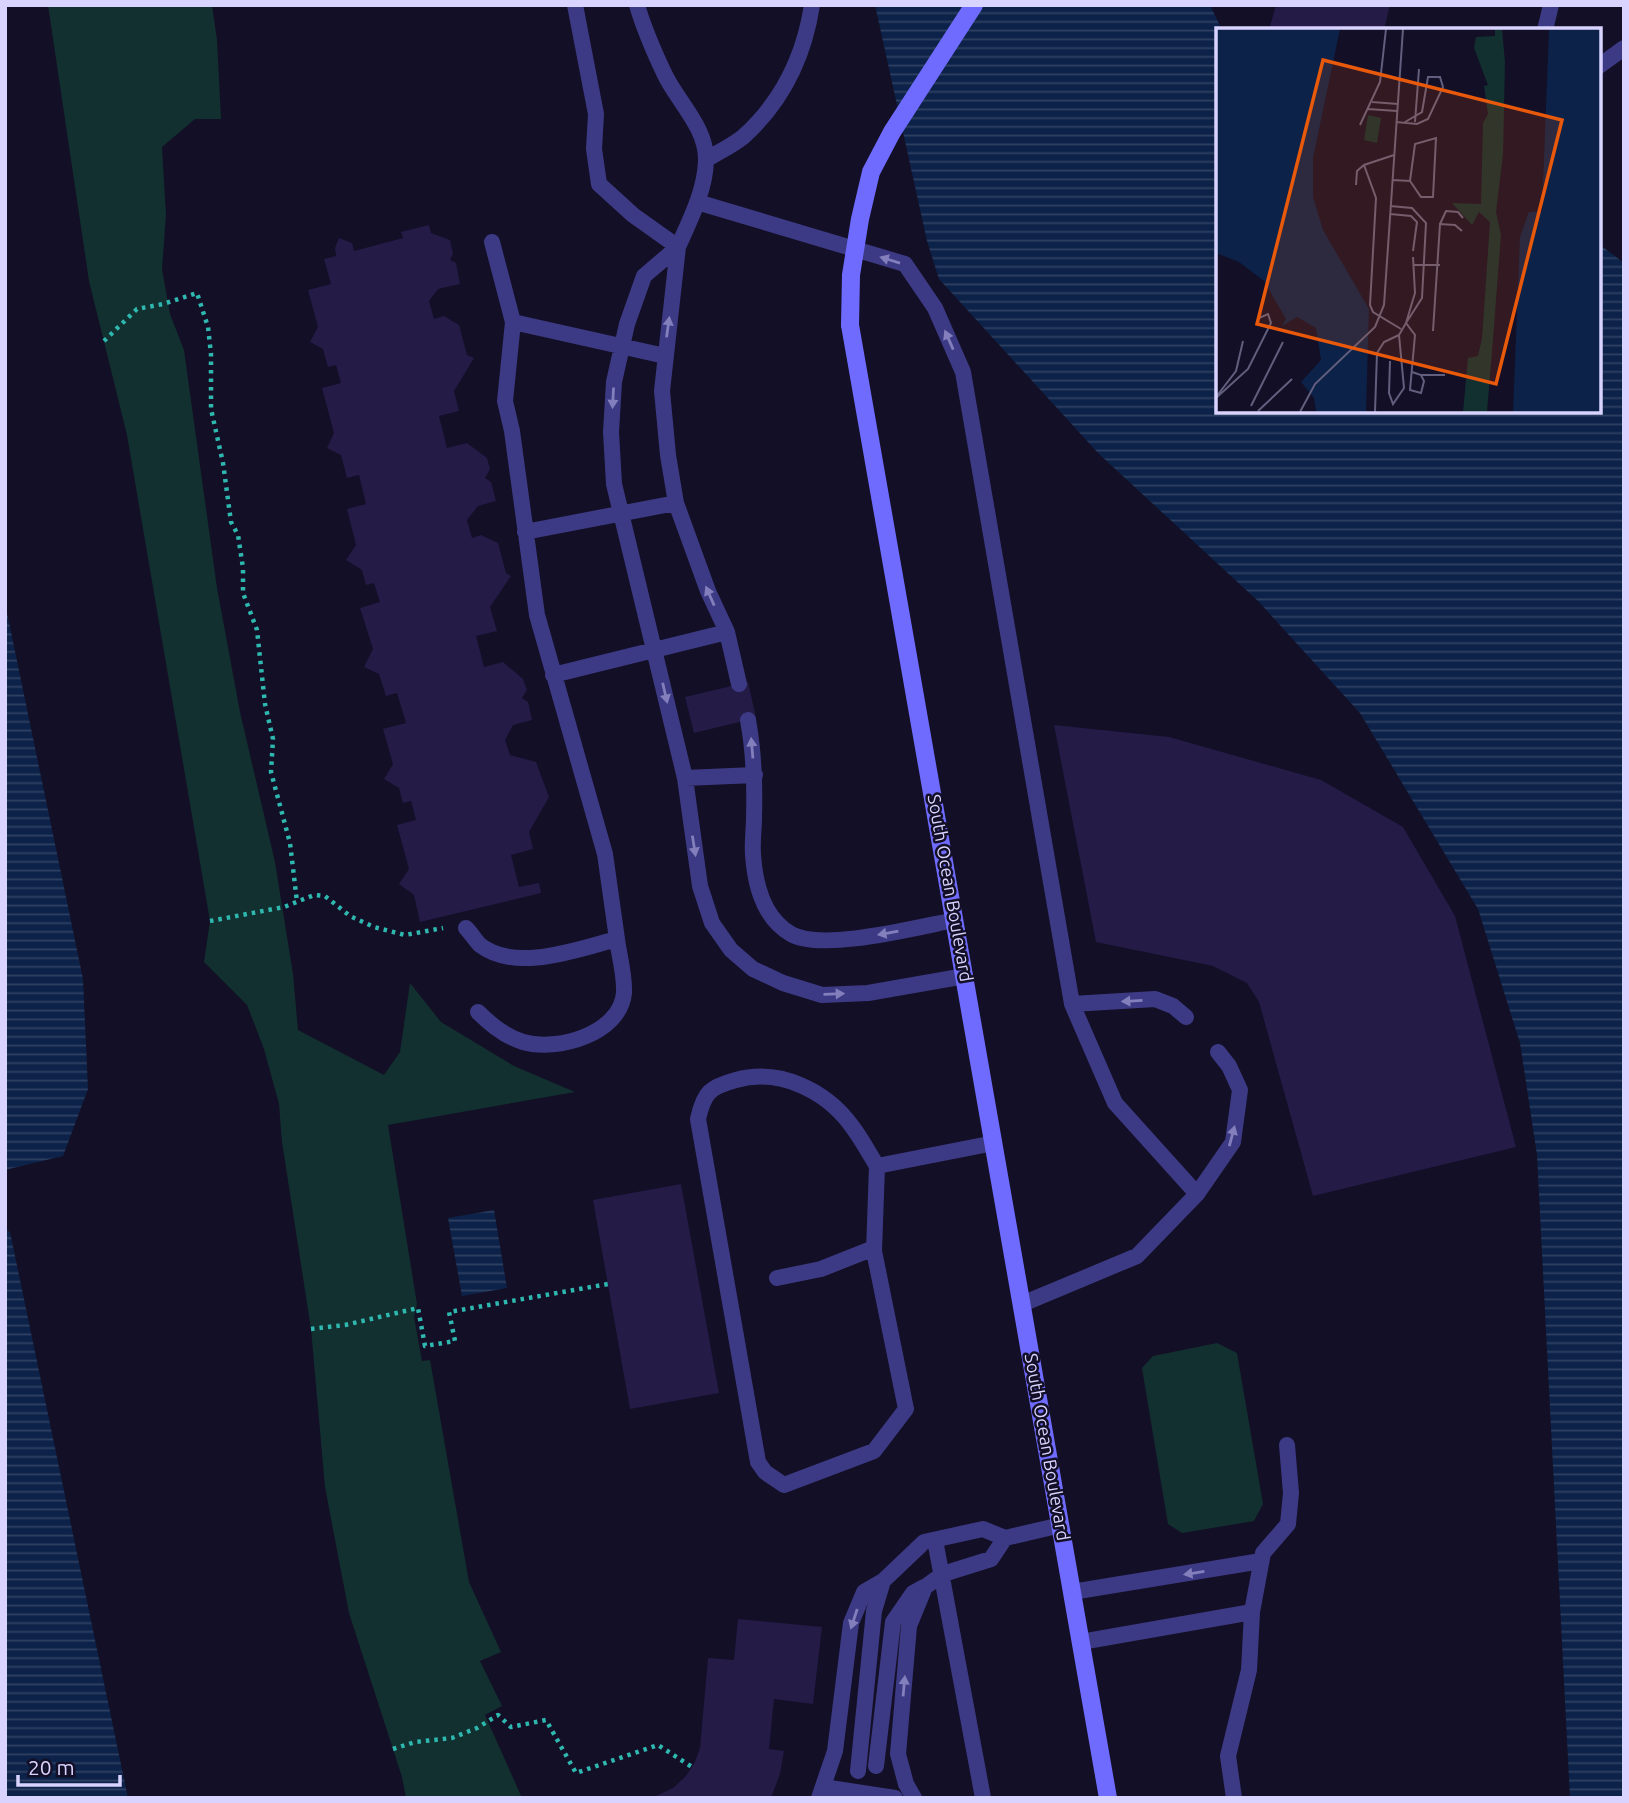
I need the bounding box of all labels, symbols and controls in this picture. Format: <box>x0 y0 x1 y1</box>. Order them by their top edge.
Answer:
inset map <box>1216 28 1601 413</box>
one-way arrow <box>880 254 901 264</box>
one-way arrow <box>663 316 674 338</box>
one-way arrow <box>944 329 955 350</box>
one-way arrow <box>607 387 618 409</box>
one-way arrow <box>704 586 716 606</box>
one-way arrow <box>659 682 670 704</box>
one-way arrow <box>746 737 757 759</box>
street label: South Ocean Boulevard <box>925 793 977 983</box>
one-way arrow <box>689 835 700 857</box>
one-way arrow <box>877 927 899 938</box>
one-way arrow <box>823 989 845 1000</box>
one-way arrow <box>1120 995 1142 1006</box>
one-way arrow <box>1227 1125 1238 1147</box>
street label: South Ocean Boulevard <box>1022 1352 1074 1542</box>
one-way arrow <box>1183 1567 1205 1578</box>
one-way arrow <box>849 1608 859 1629</box>
one-way arrow <box>899 1675 910 1697</box>
scale bar <box>18 1744 119 1788</box>
text: 20 m <box>28 1755 75 1779</box>

